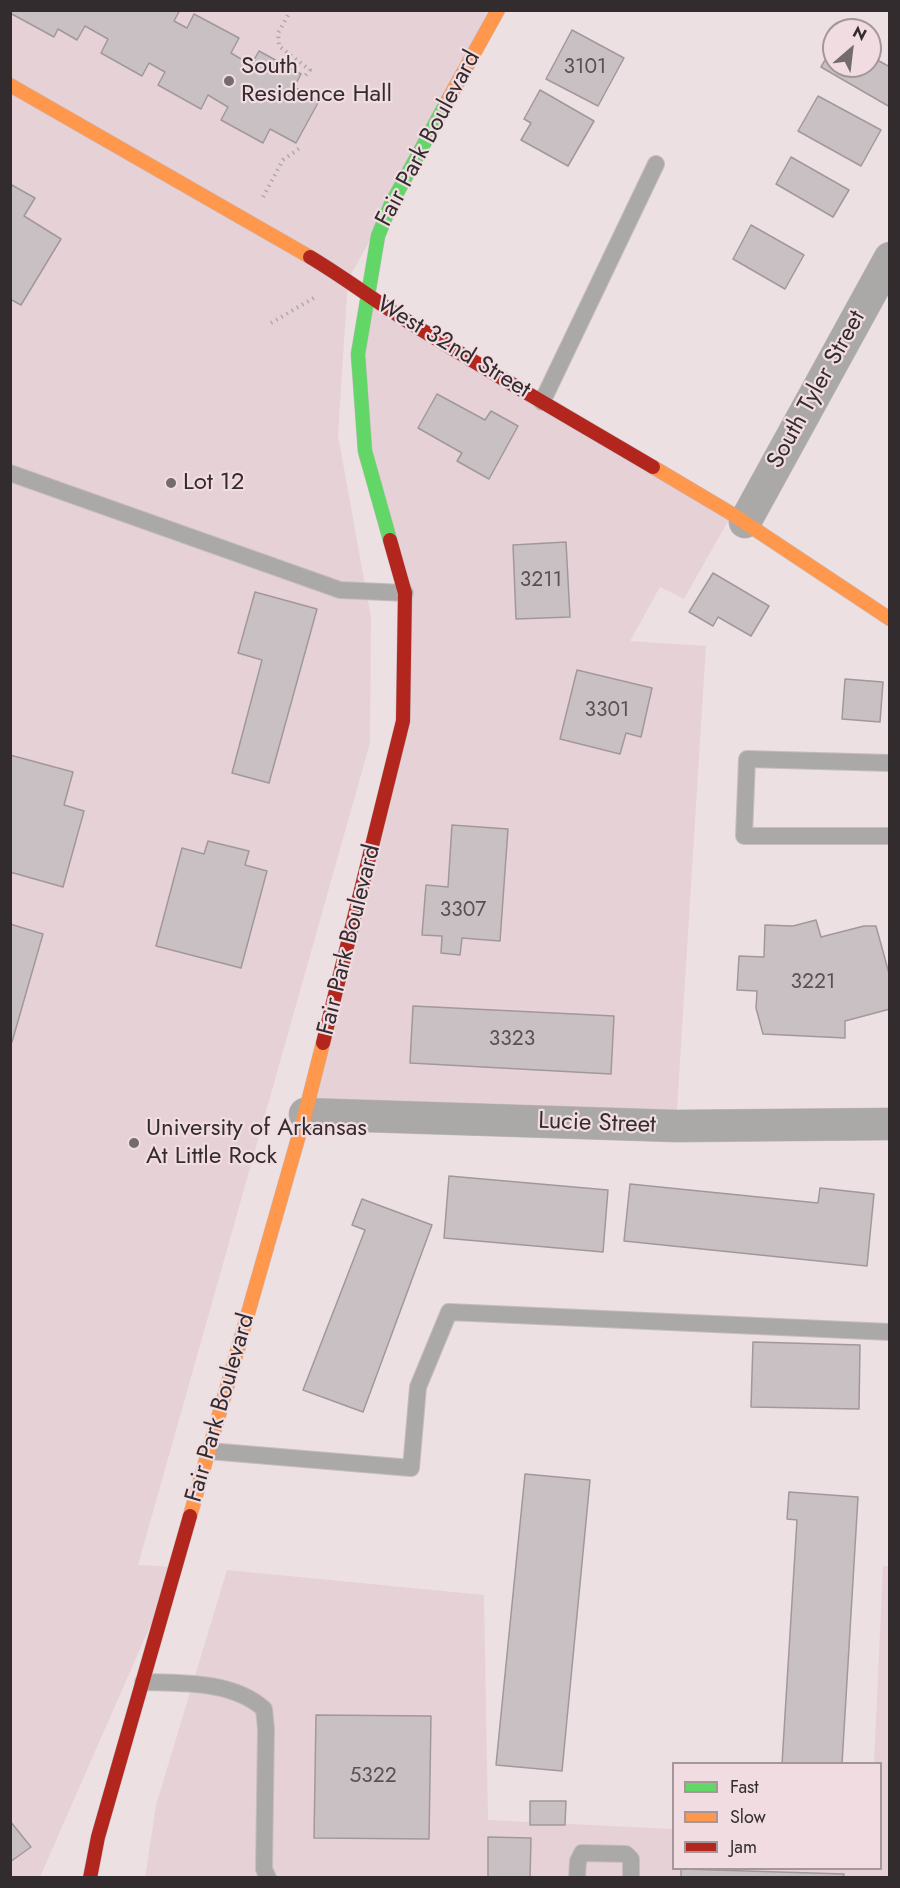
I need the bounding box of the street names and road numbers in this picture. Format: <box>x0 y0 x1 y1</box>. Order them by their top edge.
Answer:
street label: Fair Park Boulevard <box>370 46 488 232</box>
street label: West 32nd Street <box>371 291 535 405</box>
street label: South Tyler Street <box>762 306 872 474</box>
street label: Fair Park Boulevard <box>312 842 388 1038</box>
street label: Lucie Street <box>538 1108 656 1140</box>
street label: Fair Park Boulevard <box>180 1310 262 1506</box>

